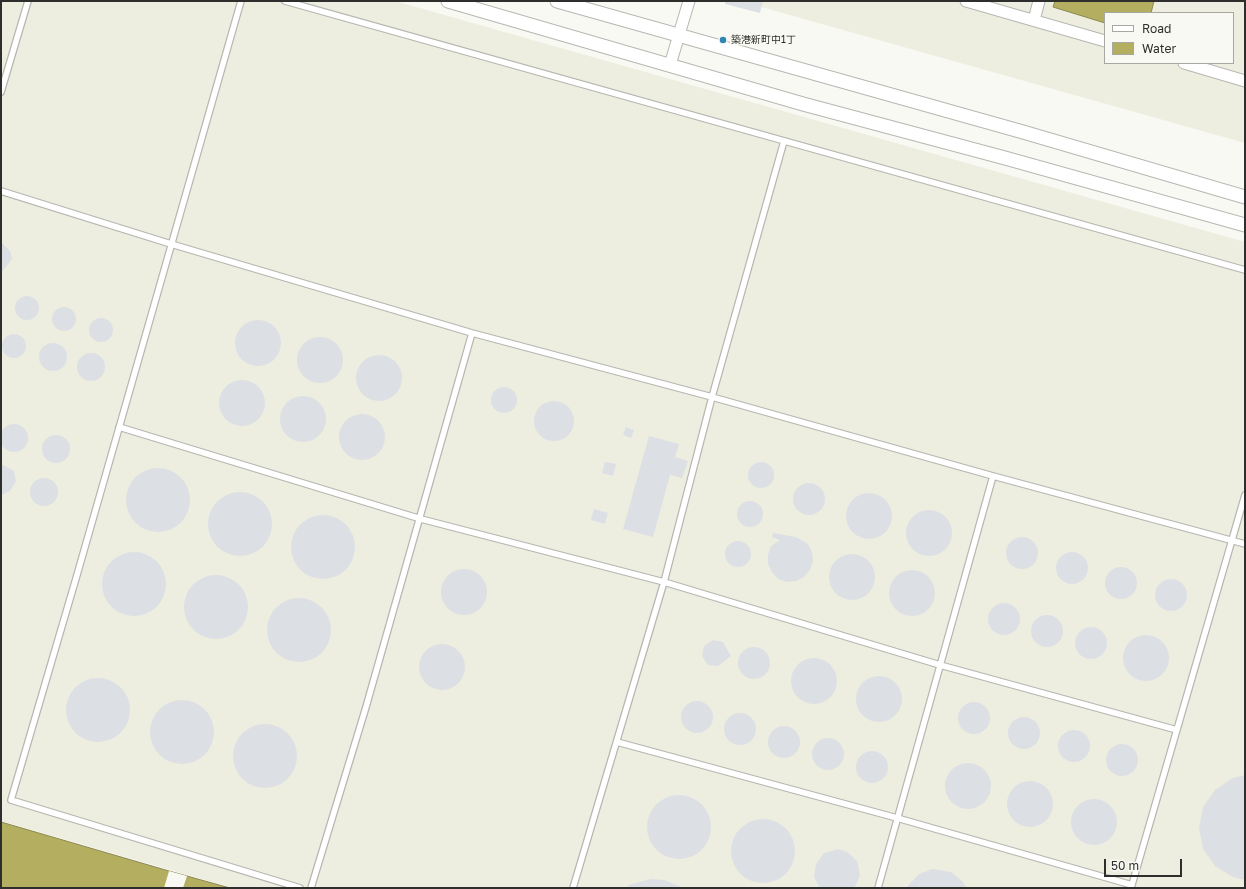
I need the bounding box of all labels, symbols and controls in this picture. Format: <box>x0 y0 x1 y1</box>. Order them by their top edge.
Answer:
legend <box>1104 12 1234 64</box>
text: Road <box>1142 21 1171 36</box>
place label: 築港新町中1丁 <box>731 34 796 46</box>
marker: 築港新町中1丁 <box>718 35 728 45</box>
text: Water <box>1142 41 1176 56</box>
scale bar <box>1106 851 1184 877</box>
text: 50 m <box>1111 858 1139 873</box>

